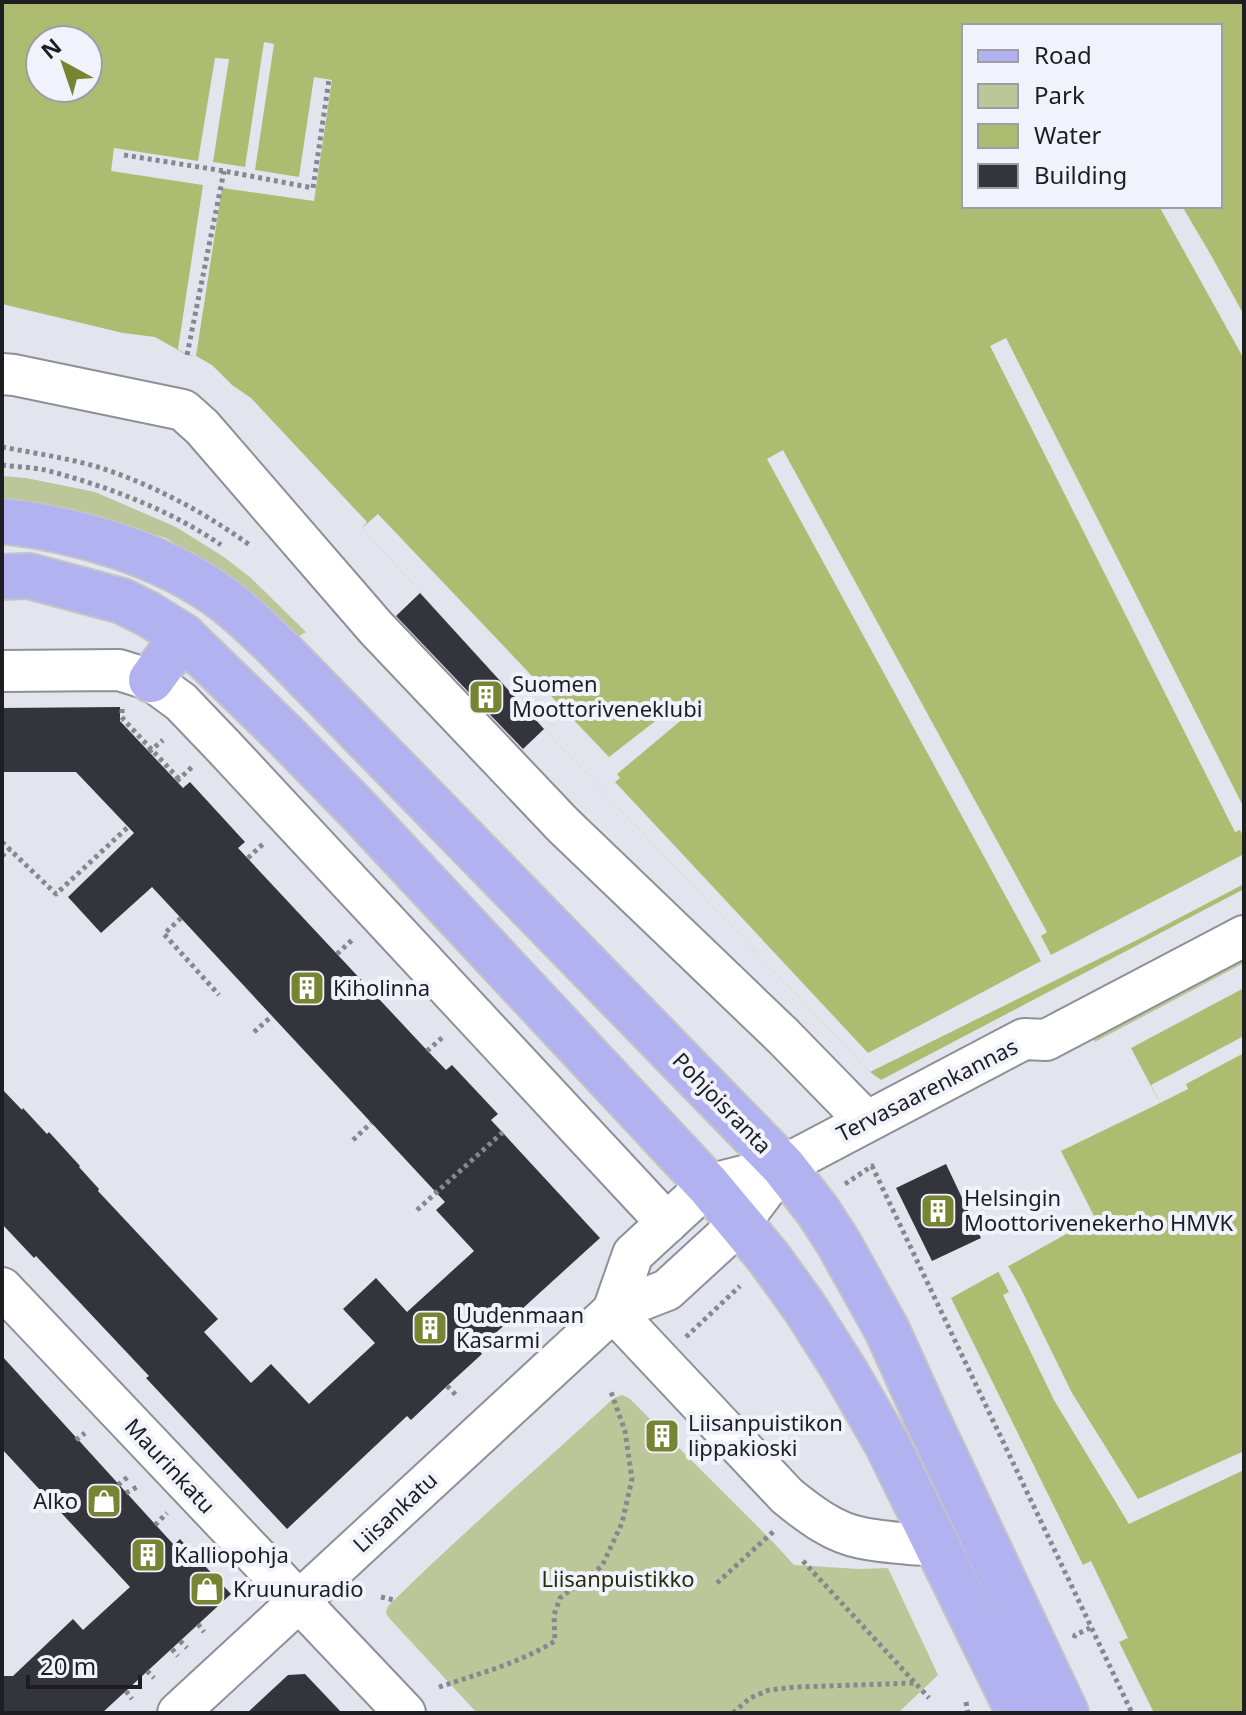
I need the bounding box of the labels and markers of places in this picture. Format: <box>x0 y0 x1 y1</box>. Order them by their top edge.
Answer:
place label: Suomen Moottoriveneklubi <box>512 668 702 723</box>
building icon: Suomen Moottoriveneklubi <box>467 678 505 716</box>
building icon: Kiholinna <box>288 969 326 1007</box>
place label: Kiholinna <box>333 972 430 1002</box>
place label: Helsingin Moottorivenekerho HMVK <box>964 1182 1233 1237</box>
building icon: Helsingin Moottorivenekerho HMVK <box>919 1192 957 1230</box>
place label: Uudenmaan Kasarmi <box>456 1299 584 1354</box>
building icon: Uudenmaan Kasarmi <box>411 1309 449 1347</box>
place label: Liisanpuistikon lippakioski <box>688 1407 843 1462</box>
building icon: Liisanpuistikon lippakioski <box>643 1417 681 1455</box>
shop icon: Alko <box>85 1482 123 1520</box>
place label: Alko <box>33 1485 78 1515</box>
building icon: Kalliopohja <box>129 1536 167 1574</box>
place label: Kalliopohja <box>174 1539 289 1569</box>
shop icon: Kruunuradio <box>188 1570 226 1608</box>
place label: Kruunuradio <box>233 1573 364 1603</box>

